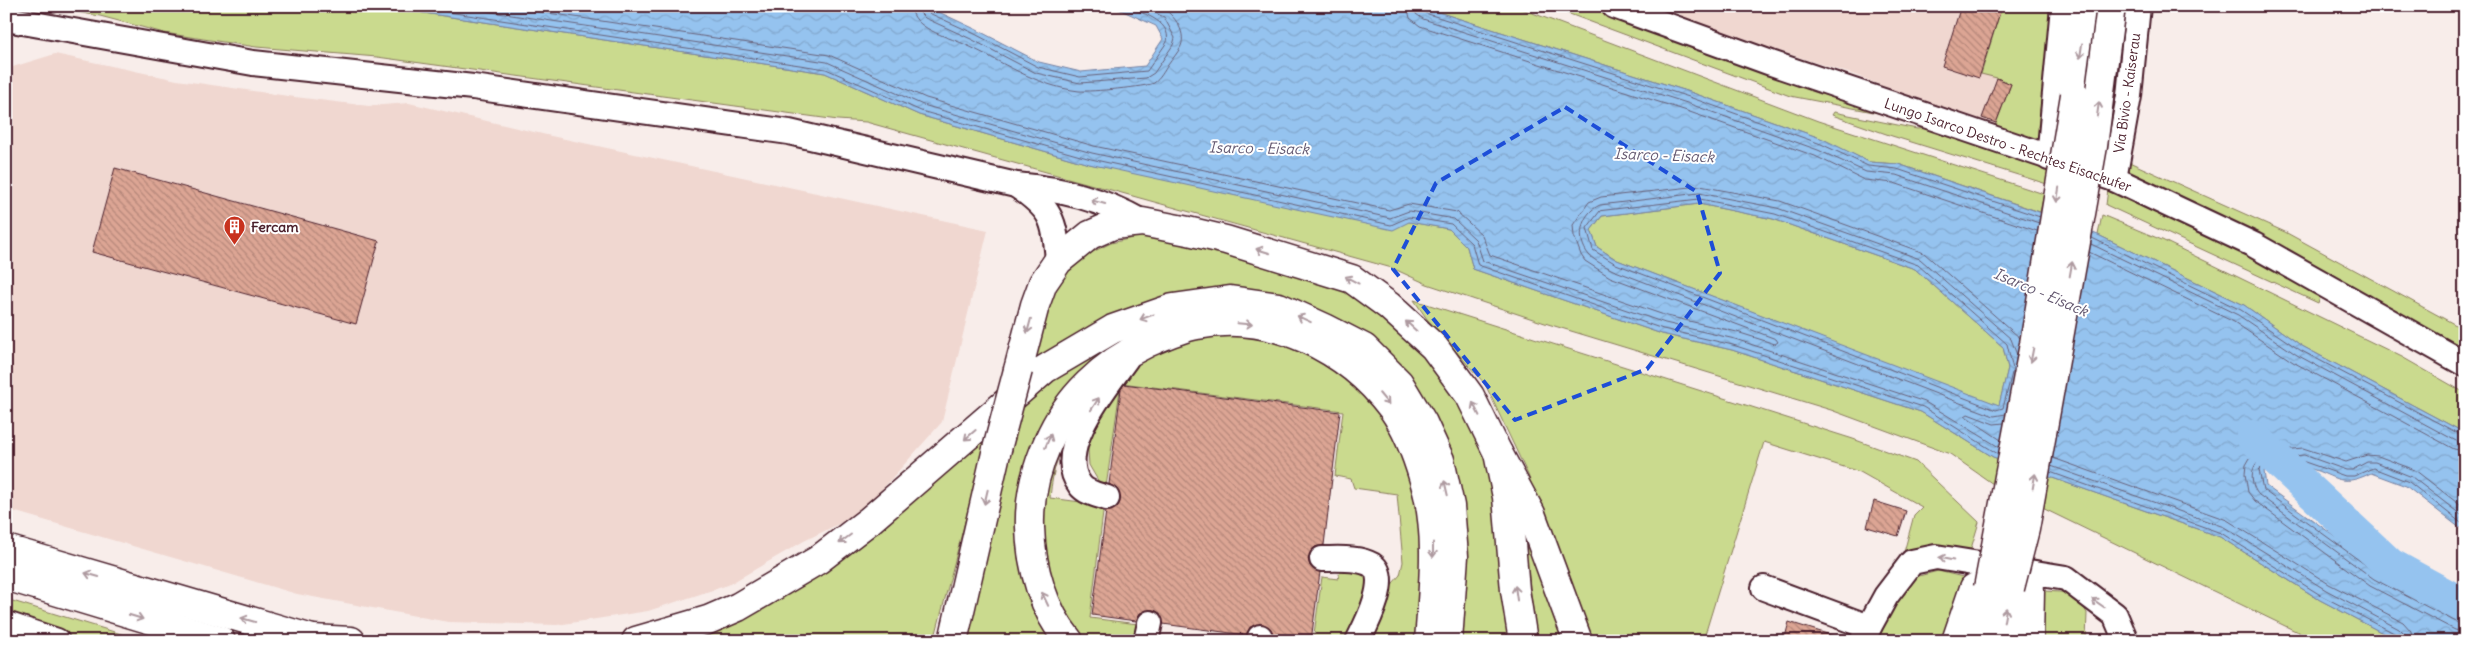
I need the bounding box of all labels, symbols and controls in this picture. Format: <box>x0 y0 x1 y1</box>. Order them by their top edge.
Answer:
street label: Via Bivio - Kaiserau <box>2110 32 2144 154</box>
one-way arrow <box>2076 42 2086 58</box>
street label: Lungo Isarco Destro - Rechtes Eisackufer <box>1882 94 2134 196</box>
one-way arrow <box>2093 101 2103 117</box>
water label: Isarco - Eisack <box>1209 138 1311 158</box>
water label: Isarco - Eisack <box>1614 144 1716 166</box>
one-way arrow <box>2053 186 2063 202</box>
one-way arrow <box>1091 196 1107 206</box>
building icon: Fercam <box>223 215 247 246</box>
place label: Fercam <box>251 218 299 236</box>
one-way arrow <box>1256 245 1272 255</box>
one-way arrow <box>2067 262 2077 278</box>
water label: Isarco - Eisack <box>1991 264 2092 321</box>
one-way arrow <box>1345 275 1360 284</box>
one-way arrow <box>1140 313 1156 322</box>
one-way arrow <box>1297 313 1312 323</box>
one-way arrow <box>1024 318 1033 334</box>
one-way arrow <box>1237 319 1253 329</box>
one-way arrow <box>1405 320 1418 332</box>
one-way arrow <box>2026 347 2036 363</box>
one-way arrow <box>1378 392 1389 405</box>
one-way arrow <box>1090 397 1100 411</box>
one-way arrow <box>1471 402 1481 417</box>
one-way arrow <box>963 429 976 441</box>
one-way arrow <box>1045 434 1054 449</box>
one-way arrow <box>2030 473 2039 489</box>
one-way arrow <box>1441 480 1450 496</box>
one-way arrow <box>981 488 990 504</box>
one-way arrow <box>838 534 852 544</box>
one-way arrow <box>1428 542 1438 558</box>
one-way arrow <box>1938 554 1954 564</box>
one-way arrow <box>85 569 101 579</box>
one-way arrow <box>1511 585 1521 601</box>
one-way arrow <box>1040 592 1050 607</box>
one-way arrow <box>2091 598 2105 608</box>
one-way arrow <box>2001 607 2011 623</box>
one-way arrow <box>128 612 144 622</box>
one-way arrow <box>241 615 257 625</box>

